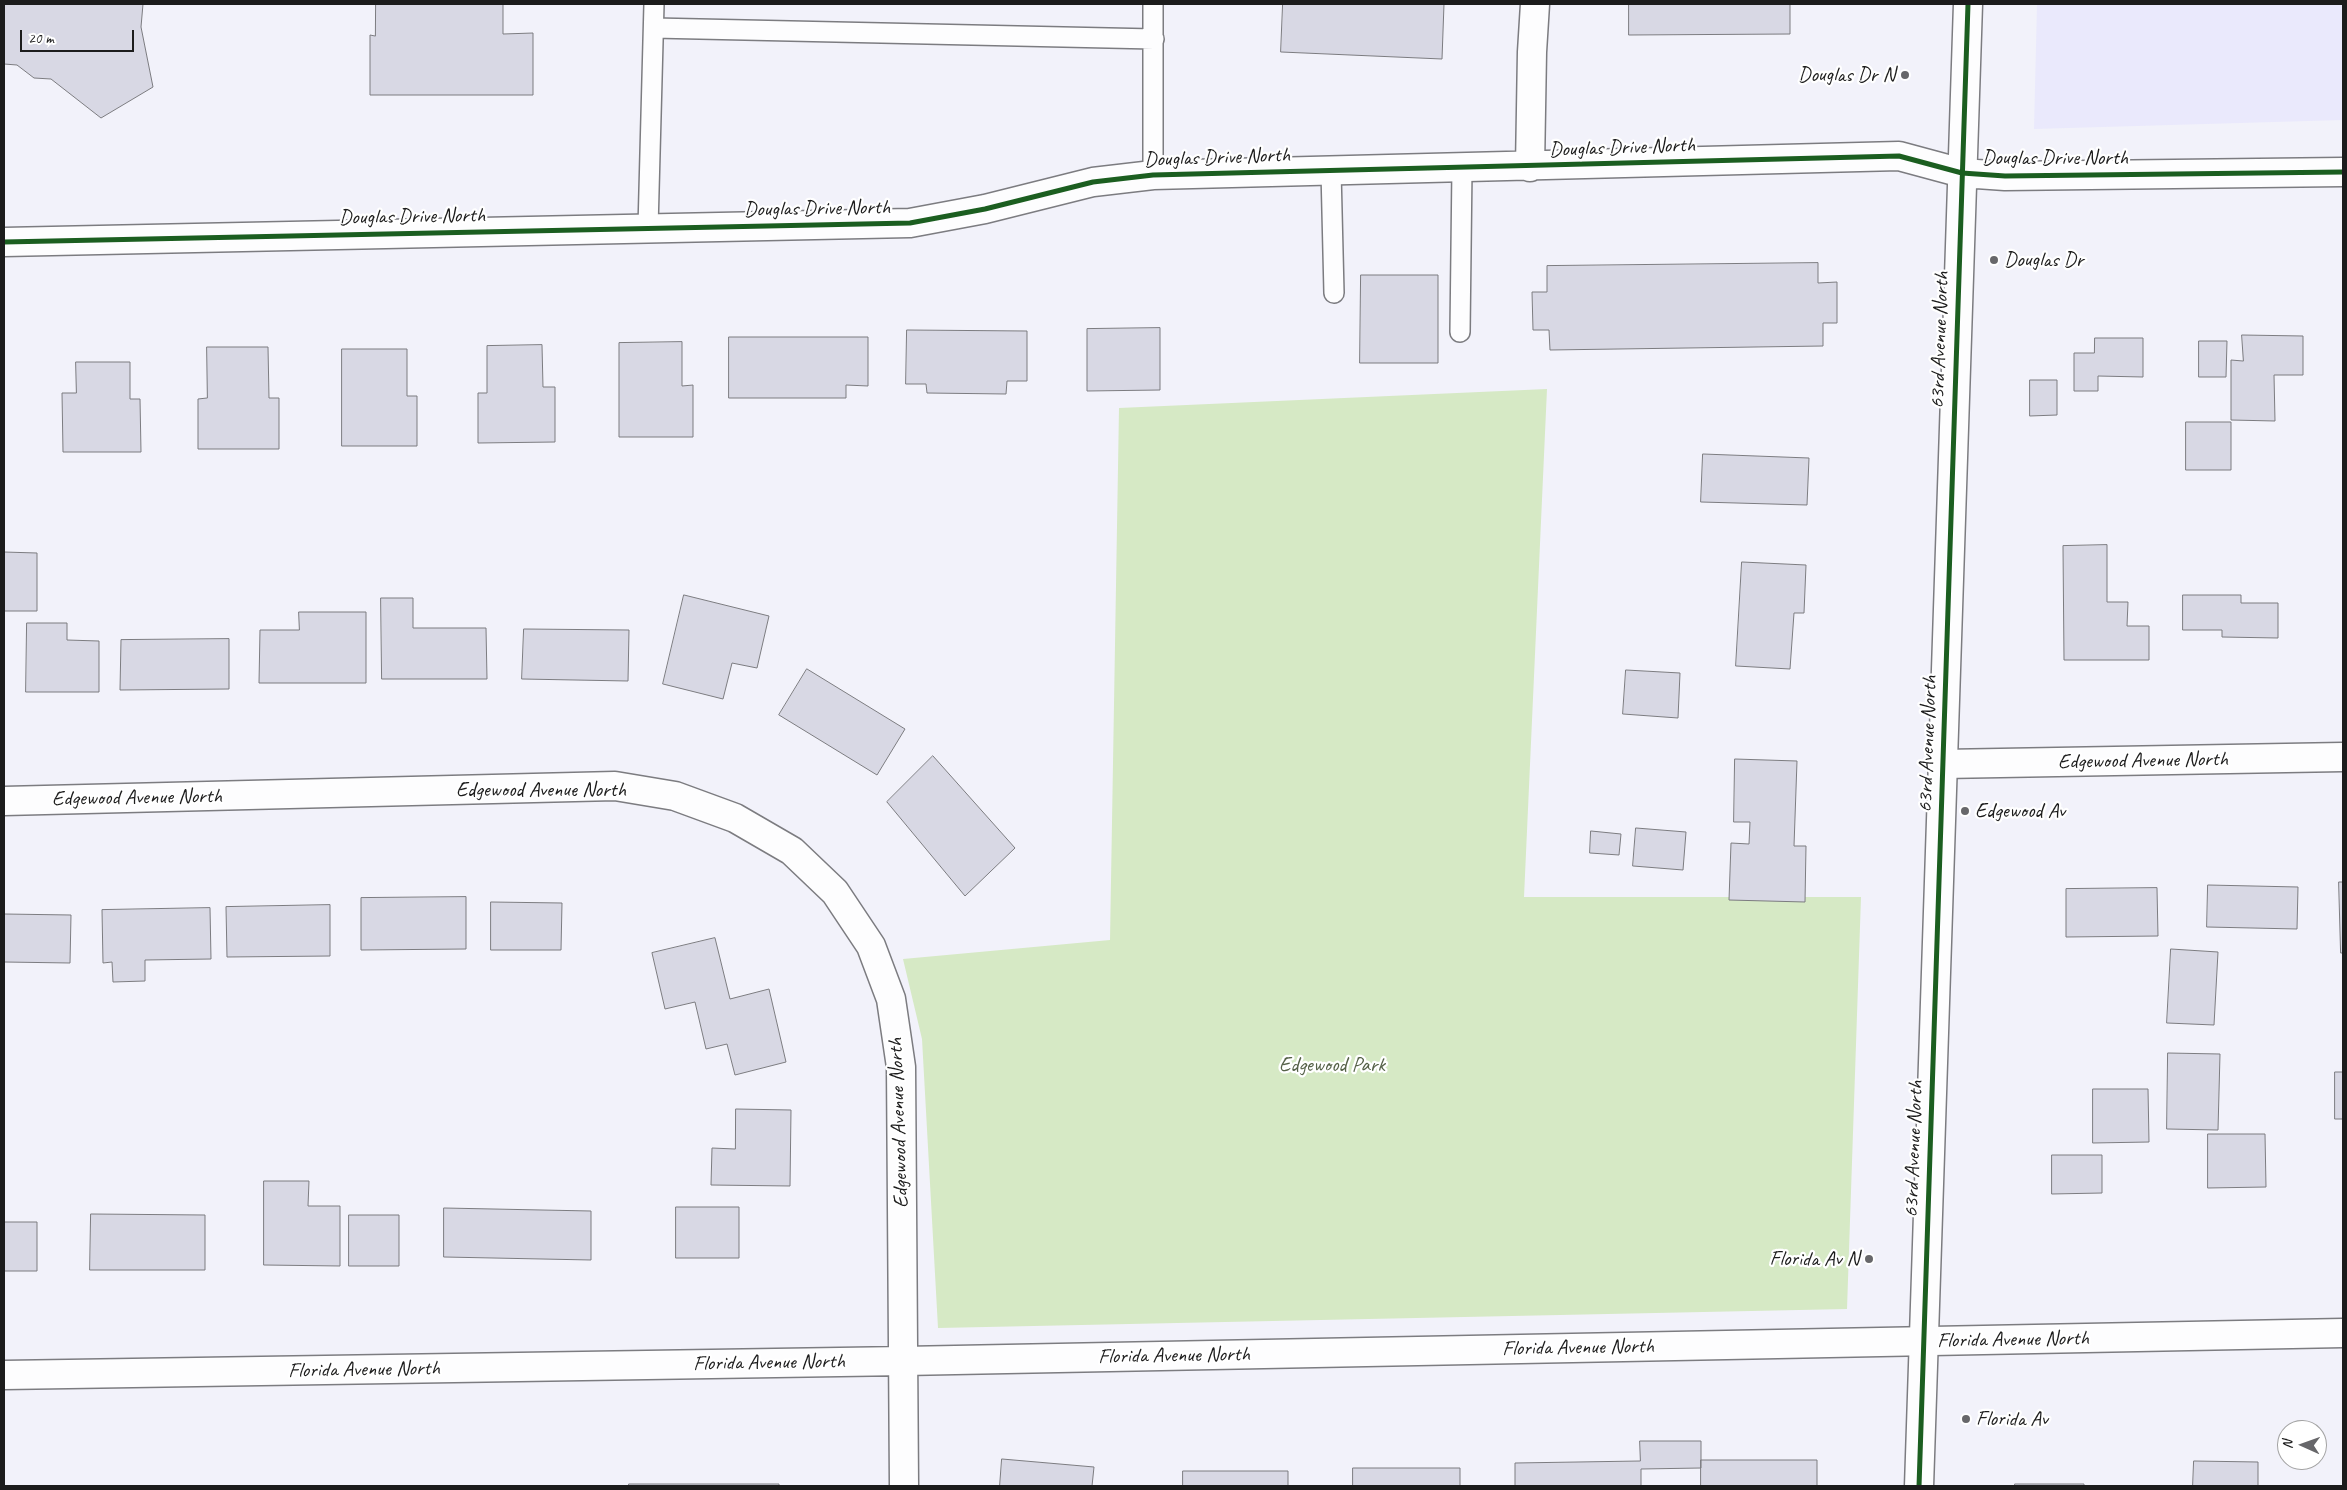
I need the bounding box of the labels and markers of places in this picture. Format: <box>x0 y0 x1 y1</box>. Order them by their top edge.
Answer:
place label: Douglas Dr N <box>1798 62 1895 88</box>
marker: Douglas Dr N <box>1899 69 1911 81</box>
place label: Douglas Dr <box>2004 247 2083 273</box>
marker: Douglas Dr <box>1988 254 2000 266</box>
place label: Edgewood Av <box>1975 798 2065 824</box>
marker: Edgewood Av <box>1959 805 1971 817</box>
place label: Florida Av N <box>1770 1246 1859 1272</box>
marker: Florida Av N <box>1863 1253 1875 1265</box>
place label: Florida Av <box>1976 1406 2048 1432</box>
marker: Florida Av <box>1960 1413 1972 1425</box>

